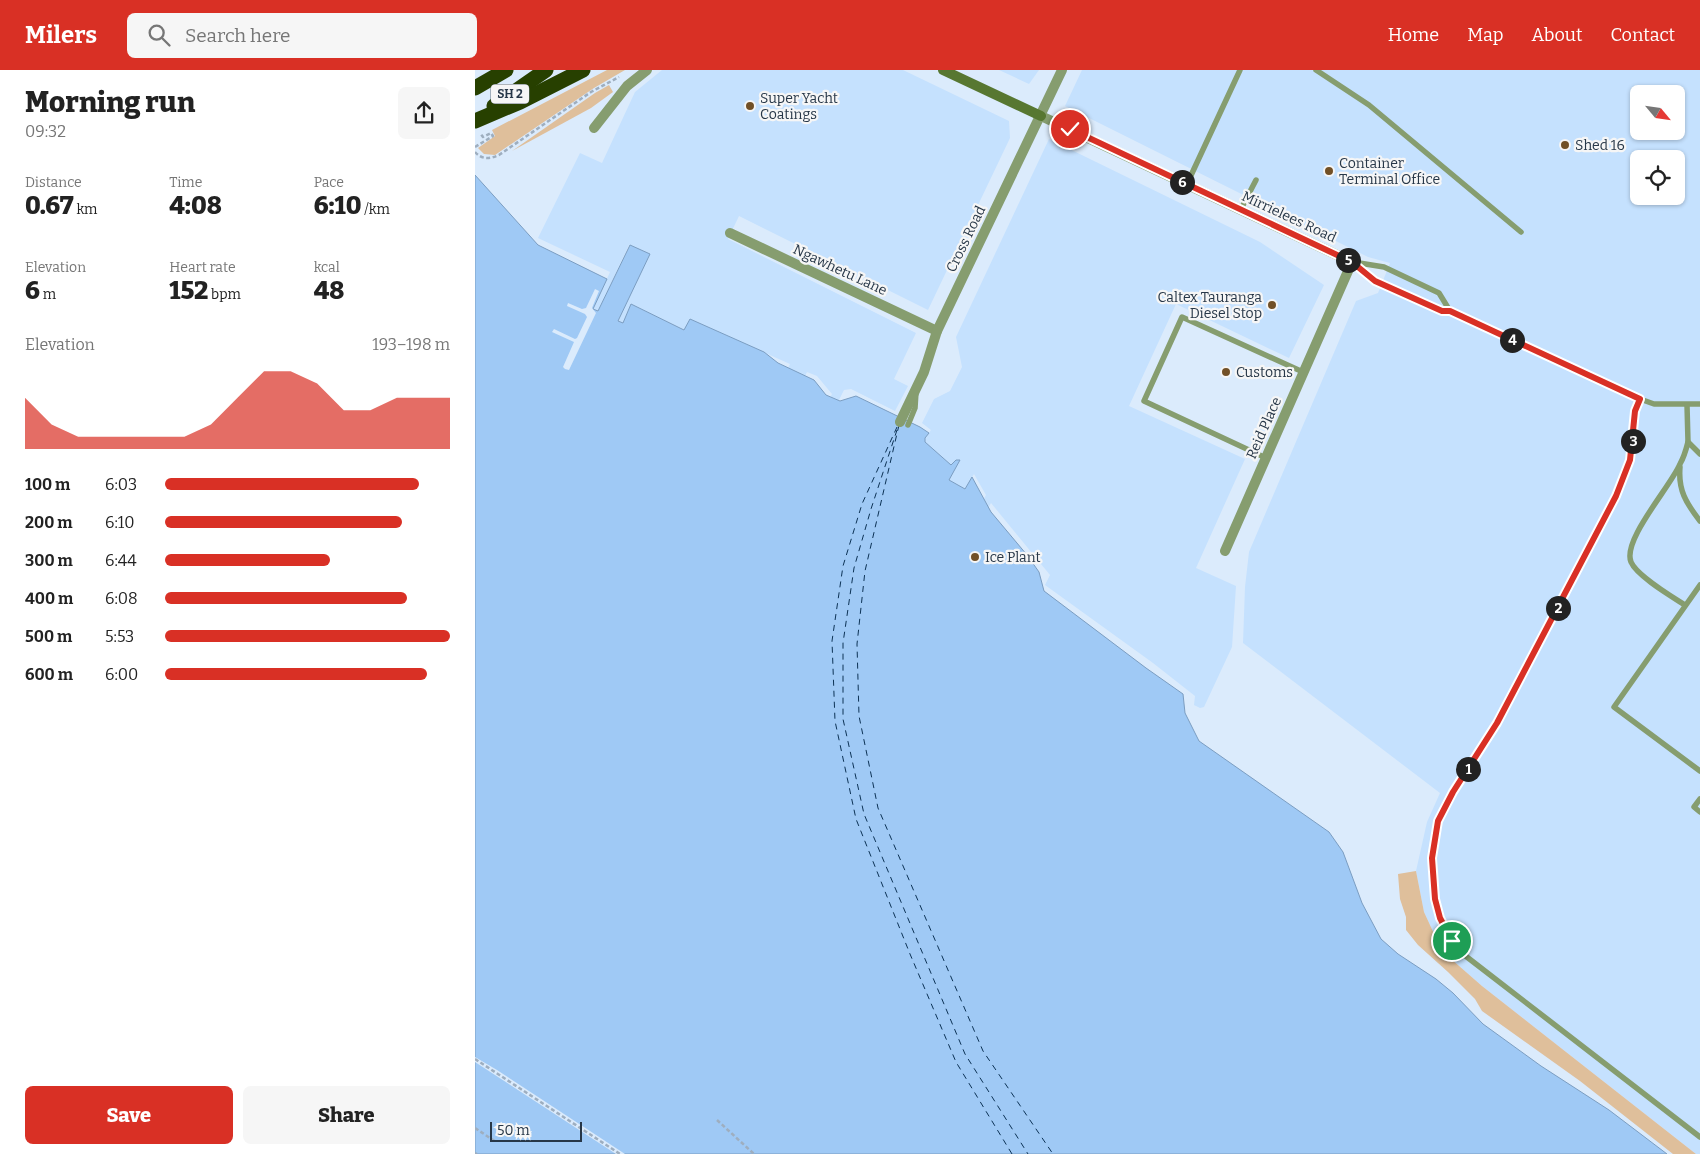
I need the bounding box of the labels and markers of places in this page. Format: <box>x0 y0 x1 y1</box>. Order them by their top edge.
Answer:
place label: Super Yacht Coatings <box>760 90 838 123</box>
marker: Super Yacht Coatings <box>744 100 756 112</box>
pin <box>1049 108 1091 150</box>
place label: Shed 16 <box>1575 137 1625 154</box>
marker: Shed 16 <box>1559 139 1571 151</box>
place label: Container Terminal Office <box>1339 155 1440 188</box>
marker: Container Terminal Office <box>1323 165 1335 177</box>
pin: 6 <box>1169 170 1195 194</box>
pin: 5 <box>1335 248 1361 272</box>
place label: Caltex Tauranga Diesel Stop <box>1158 289 1262 322</box>
marker: Caltex Tauranga Diesel Stop <box>1266 299 1278 311</box>
pin: 4 <box>1499 328 1525 352</box>
place label: Customs <box>1236 364 1293 381</box>
marker: Customs <box>1220 366 1232 378</box>
pin: 3 <box>1621 428 1645 454</box>
place label: Ice Plant <box>985 549 1041 566</box>
marker: Ice Plant <box>969 551 981 563</box>
pin: 2 <box>1545 596 1571 620</box>
pin: 1 <box>1455 756 1481 782</box>
pin <box>1431 920 1473 962</box>

